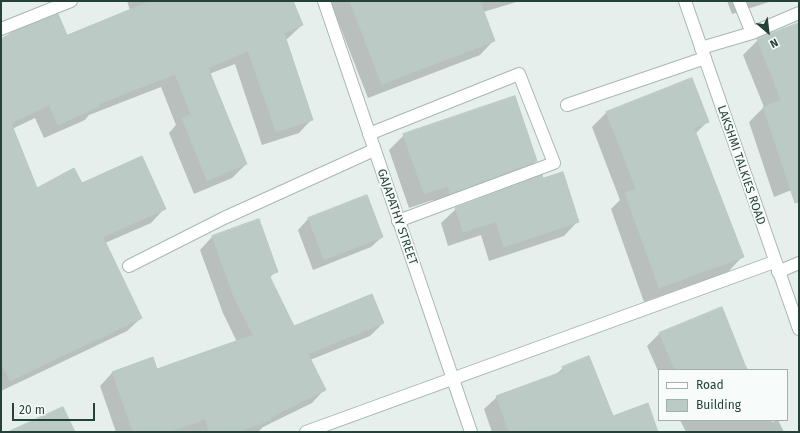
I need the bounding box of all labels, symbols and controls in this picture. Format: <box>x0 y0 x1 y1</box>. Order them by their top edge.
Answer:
north arrow <box>748 12 788 52</box>
text: N <box>768 36 780 50</box>
street label: LAKSHMI TALKIES ROAD <box>714 103 768 227</box>
street label: GAJAPATHY STREET <box>374 167 420 267</box>
legend <box>658 369 788 421</box>
text: Road <box>696 378 724 392</box>
scale bar <box>14 395 97 421</box>
text: Building <box>696 398 741 412</box>
text: 20 m <box>19 403 45 417</box>

